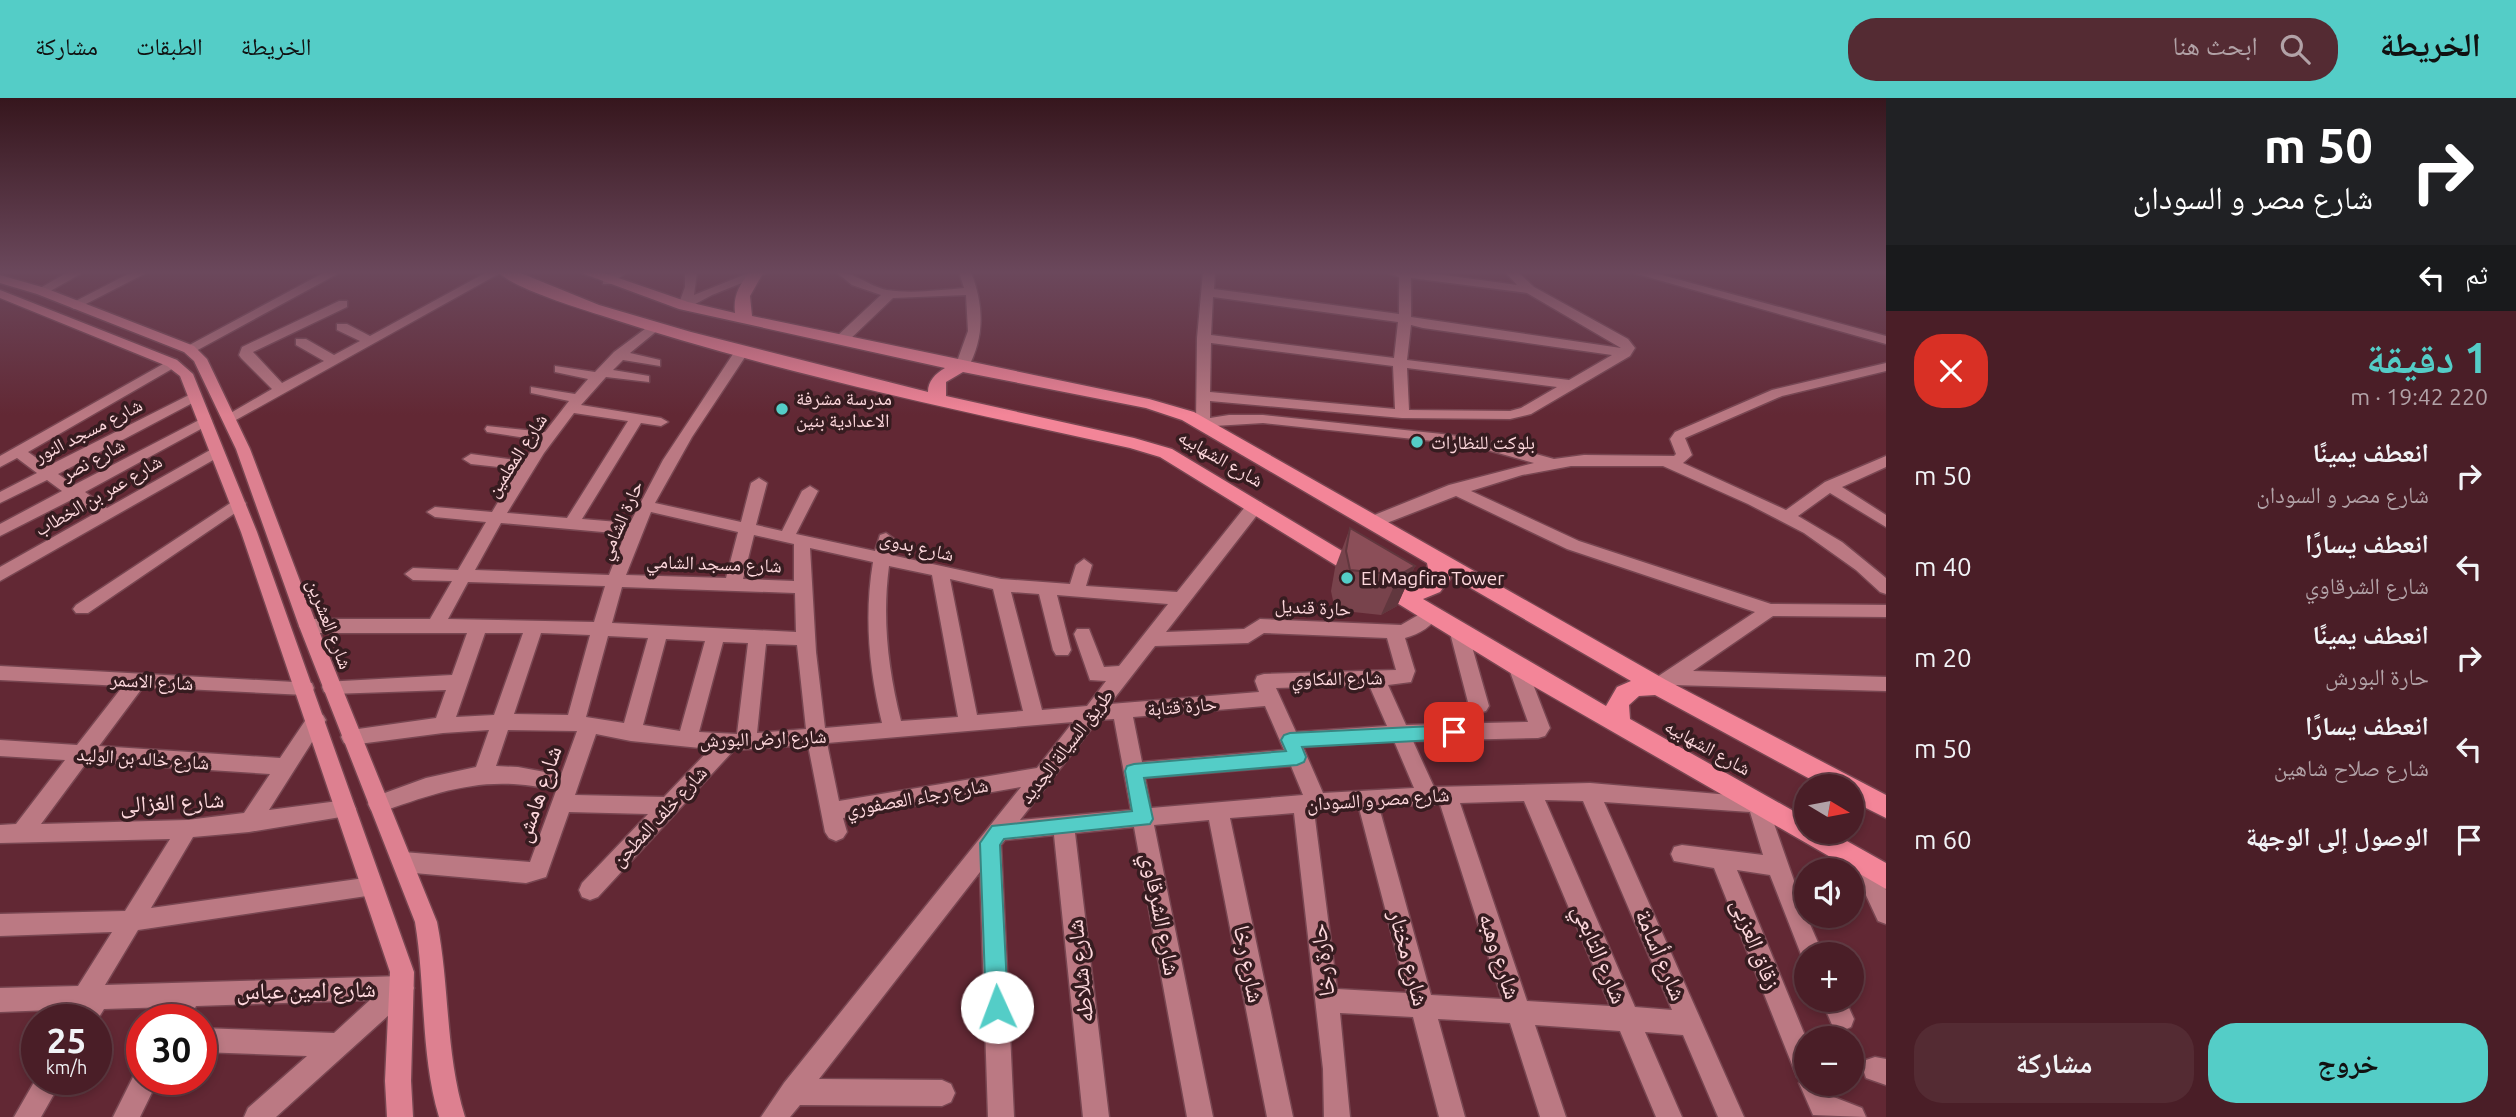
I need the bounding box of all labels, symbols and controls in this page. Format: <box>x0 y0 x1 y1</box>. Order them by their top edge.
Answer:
search box <box>1848 18 2338 81</box>
text: الخريطة <box>2380 25 2481 62</box>
icon: search <box>2276 30 2314 68</box>
text: ابحث هنا <box>2173 31 2258 60</box>
text: مشاركة <box>35 33 98 60</box>
text: الطبقات <box>136 33 203 60</box>
text: الخريطة <box>241 33 311 60</box>
text: 50 m <box>2264 117 2373 172</box>
icon: right <box>2397 126 2488 217</box>
text: شارع مصر و السودان <box>2133 179 2373 215</box>
icon: left <box>2413 259 2451 297</box>
text: ثم <box>2465 260 2488 289</box>
button: close <box>1914 334 1988 408</box>
text: 1 دقيقة <box>2366 334 2488 381</box>
text: 220 m · 19:42 <box>2350 384 2488 409</box>
place label: مدرسة مشرفة الاعدادية بنين <box>796 387 892 432</box>
street label: شارع مسجد النور <box>30 393 146 468</box>
marker: مدرسة مشرفة الاعدادية بنين <box>774 401 790 417</box>
street label: شارع المعلمين <box>481 409 552 501</box>
street label: شارع الشهابيه <box>1174 425 1267 492</box>
place label: بلوكت للنظارات <box>1431 431 1535 454</box>
street label: شارع نصر <box>57 433 129 486</box>
marker: بلوكت للنظارات <box>1409 434 1425 450</box>
text: انعطف يمينًا <box>2313 438 2429 467</box>
street label: شارع عمر بن الخطاب <box>30 450 166 541</box>
icon: right <box>2450 457 2488 495</box>
text: 50 m <box>1914 461 1972 490</box>
street label: حارة الشامي <box>593 477 652 565</box>
text: شارع مصر و السودان <box>2256 482 2429 507</box>
street label: شارع بدوى <box>878 527 956 566</box>
text: انعطف يسارًا <box>2305 529 2429 558</box>
icon: left <box>2450 548 2488 586</box>
street label: شارع مسجد الشامي <box>646 550 782 581</box>
text: 40 m <box>1914 552 1972 581</box>
place label: El Magfira Tower <box>1361 567 1505 589</box>
marker: El Magfira Tower <box>1339 570 1355 586</box>
text: شارع الشرقاوي <box>2305 573 2429 598</box>
street label: شارع العشرين <box>302 576 357 673</box>
street label: حارة قنديل <box>1274 594 1352 621</box>
text: انعطف يمينًا <box>2313 620 2429 649</box>
icon: right <box>2450 639 2488 677</box>
text: 20 m <box>1914 643 1972 672</box>
text: حارة البورش <box>2325 664 2429 689</box>
street label: شارع المكاوي <box>1291 666 1383 695</box>
street label: شارع الاسمر <box>109 668 194 695</box>
street label: طريق السيالة الجديد <box>1015 685 1118 808</box>
street label: حارة قتابة <box>1146 692 1218 721</box>
pin <box>1424 702 1484 762</box>
text: انعطف يسارًا <box>2305 711 2429 740</box>
icon: arrive <box>1435 713 1473 751</box>
street label: شارع الشهابيه <box>1661 715 1755 780</box>
street label: شارع ارض البورش <box>699 725 827 752</box>
icon: left <box>2450 730 2488 768</box>
text: 50 m <box>1914 734 1972 763</box>
street label: شارع خالد بن الوليد <box>76 742 210 775</box>
street label: شارع هامش <box>509 742 569 846</box>
text: شارع صلاح شاهين <box>2274 755 2429 780</box>
street label: شارع خلف المطحن <box>607 761 712 871</box>
street label: شارع رجاء العصفوري <box>844 774 991 825</box>
north arrow <box>1794 774 1864 844</box>
map controls <box>1794 774 1864 1096</box>
street label: شارع مصر و السودان <box>1306 783 1450 816</box>
street label: شارع الغزالى <box>119 786 225 820</box>
icon: arrive <box>2450 821 2488 859</box>
text: الوصول إلى الوجهة <box>2246 822 2429 851</box>
text: 60 m <box>1914 825 1972 854</box>
street label: شارع الشرقاوي <box>1131 850 1186 979</box>
button: sound <box>1794 858 1864 928</box>
street label: زقاق العزبى <box>1725 895 1786 994</box>
street label: شارع التابعي <box>1562 901 1632 1010</box>
street label: شارع أسامة <box>1628 905 1692 1005</box>
street label: شارع مختار <box>1382 906 1434 1009</box>
street label: شارع وهبه <box>1472 910 1526 1003</box>
street label: شارع شلاطه <box>1062 918 1100 1024</box>
street label: حارة رخا <box>1305 922 1339 998</box>
street label: شارع رخا <box>1227 923 1269 1005</box>
button: + <box>1794 942 1864 1012</box>
position arrow <box>960 970 1034 1044</box>
street label: شارع امين عباس <box>236 976 376 1006</box>
speed limit sign: 30 <box>126 1004 217 1095</box>
text: 25 <box>47 1020 86 1060</box>
button: مشاركة <box>1914 1023 2194 1103</box>
button: خروج <box>2208 1023 2488 1103</box>
button: − <box>1794 1026 1864 1096</box>
text: km/h <box>46 1057 87 1077</box>

